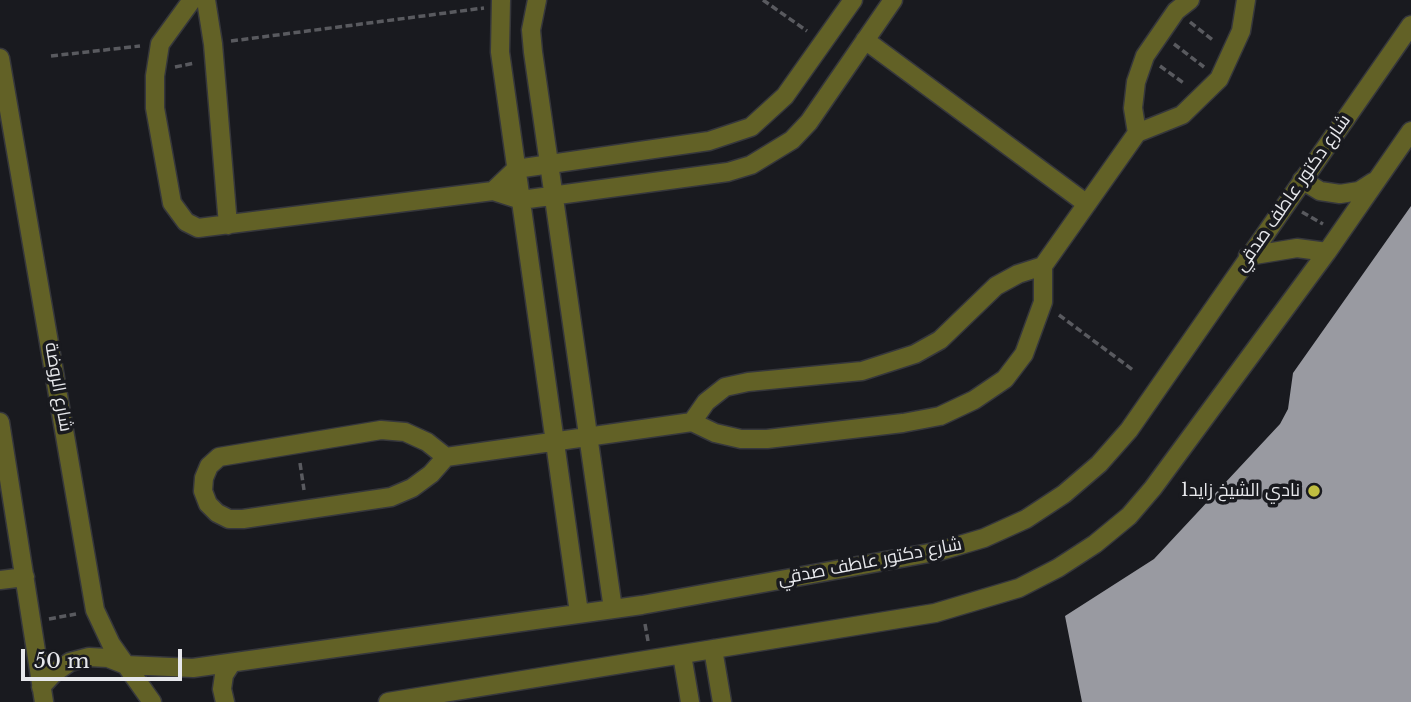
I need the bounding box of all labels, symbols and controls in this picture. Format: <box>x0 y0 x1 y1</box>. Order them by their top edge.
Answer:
street label: شارع دكتور عاطف صدقي <box>1231 110 1355 276</box>
street label: شارع الروضة <box>40 341 76 433</box>
place label: نادي الشيخ زايد1 <box>1181 480 1300 502</box>
marker: نادي الشيخ زايد1 <box>1306 483 1322 499</box>
street label: شارع دكتور عاطف صدقي <box>776 534 964 590</box>
scale bar <box>24 636 186 680</box>
text: 50 m <box>34 648 89 674</box>

